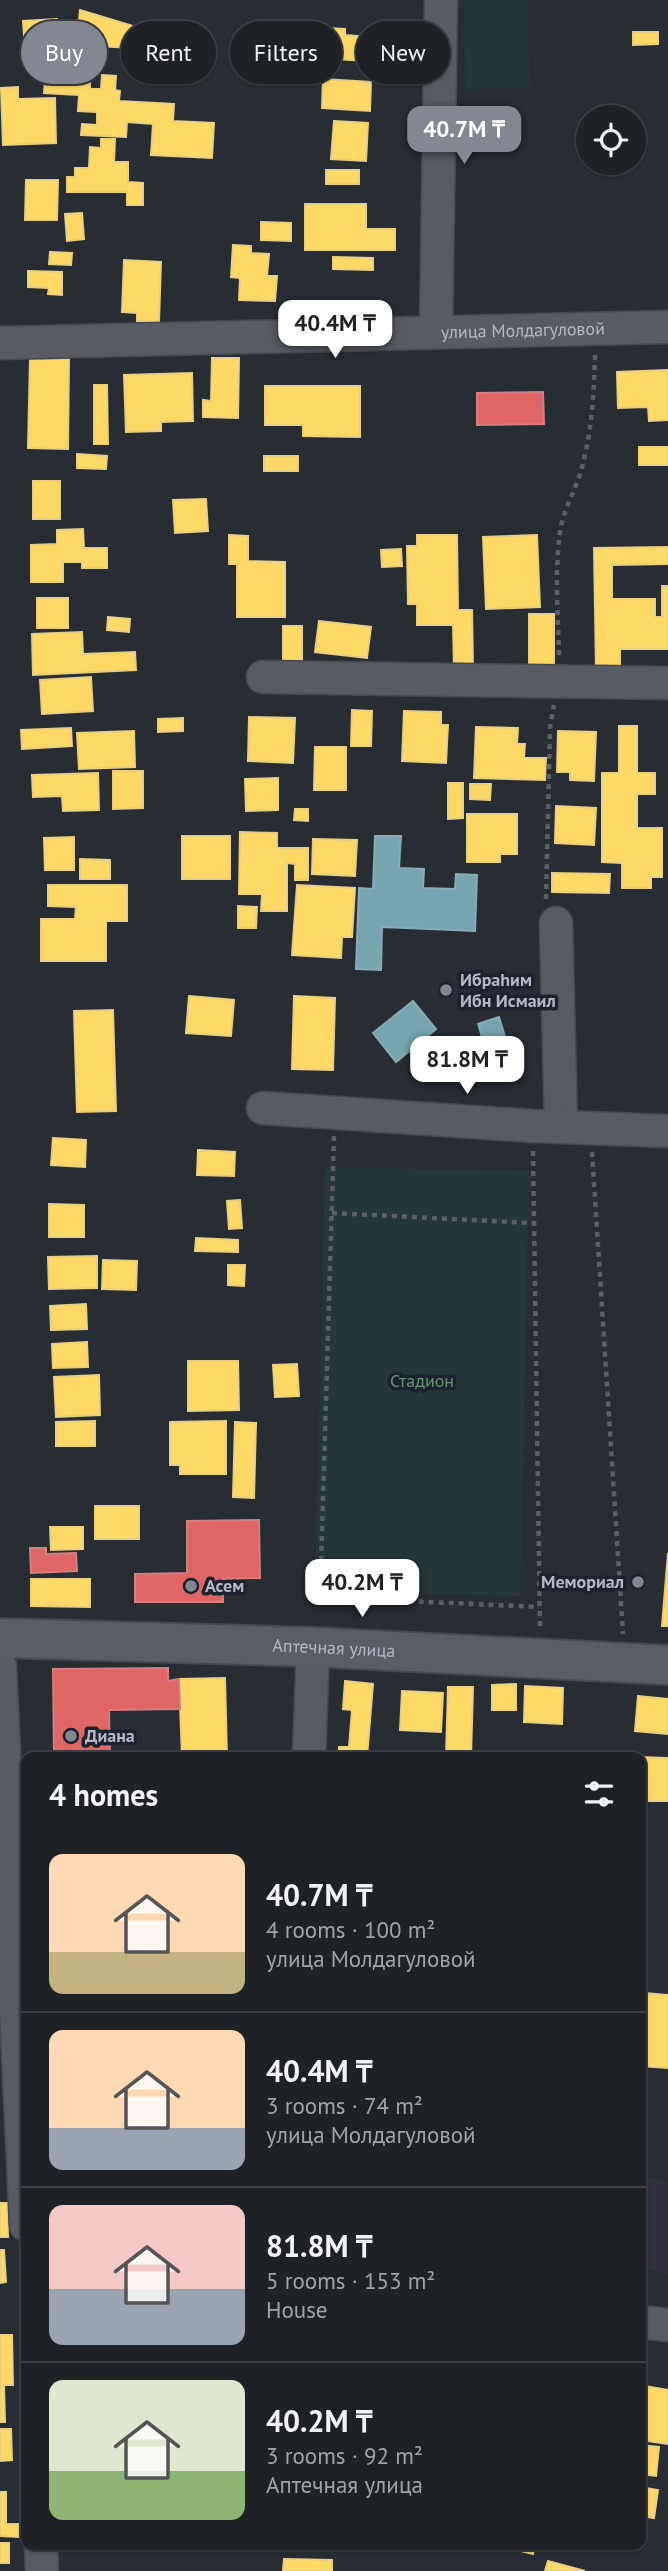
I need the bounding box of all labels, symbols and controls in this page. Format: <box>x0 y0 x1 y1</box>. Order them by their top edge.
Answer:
chip: Buy <box>21 21 107 84</box>
chip: Rent <box>121 21 216 84</box>
chip: Filters <box>230 21 342 84</box>
chip: New <box>356 21 450 84</box>
map controls <box>576 105 646 175</box>
button: locate <box>576 105 646 175</box>
pin: 40.7M ₸ <box>399 106 529 166</box>
text: 40.7M ₸ <box>423 114 505 143</box>
pin: 40.4M ₸ <box>270 300 400 360</box>
text: 40.4M ₸ <box>294 308 376 337</box>
street label: улица Молдагуловой <box>440 317 605 343</box>
place label: Ибраһим Ибн Исмаил <box>460 968 556 1012</box>
marker: Ибраһим Ибн Исмаил <box>438 982 454 998</box>
pin: 81.8M ₸ <box>402 1036 532 1096</box>
text: 81.8M ₸ <box>426 1044 508 1073</box>
park label: Стадион <box>390 1369 454 1392</box>
pin: 40.2M ₸ <box>297 1560 427 1619</box>
text: 40.2M ₸ <box>321 1567 403 1596</box>
place label: Мемориал <box>541 1570 624 1593</box>
place label: Асем <box>205 1574 244 1597</box>
marker: Мемориал <box>630 1574 646 1590</box>
marker: Асем <box>183 1578 199 1594</box>
street label: Аптечная улица <box>272 1634 396 1662</box>
place label: Диана <box>85 1724 135 1747</box>
marker: Диана <box>63 1728 79 1744</box>
text: 4 homes <box>49 1775 158 1814</box>
icon: filters <box>580 1775 618 1813</box>
text: 40.7M ₸ <box>266 1875 372 1914</box>
icon: home <box>105 1882 189 1966</box>
text: 4 rooms · 100 m² <box>266 1915 435 1944</box>
text: улица Молдагуловой <box>266 1944 476 1973</box>
text: 40.4M ₸ <box>266 2051 372 2090</box>
icon: home <box>105 2058 189 2142</box>
text: 3 rooms · 74 m² <box>266 2091 423 2120</box>
text: улица Молдагуловой <box>266 2120 476 2149</box>
text: 81.8M ₸ <box>266 2226 372 2265</box>
icon: home <box>105 2233 189 2317</box>
text: 5 rooms · 153 m² <box>266 2266 435 2295</box>
text: House <box>266 2295 328 2324</box>
text: 40.2M ₸ <box>266 2401 372 2440</box>
icon: home <box>105 2408 189 2492</box>
text: 3 rooms · 92 m² <box>266 2441 423 2470</box>
text: Аптечная улица <box>266 2470 423 2499</box>

